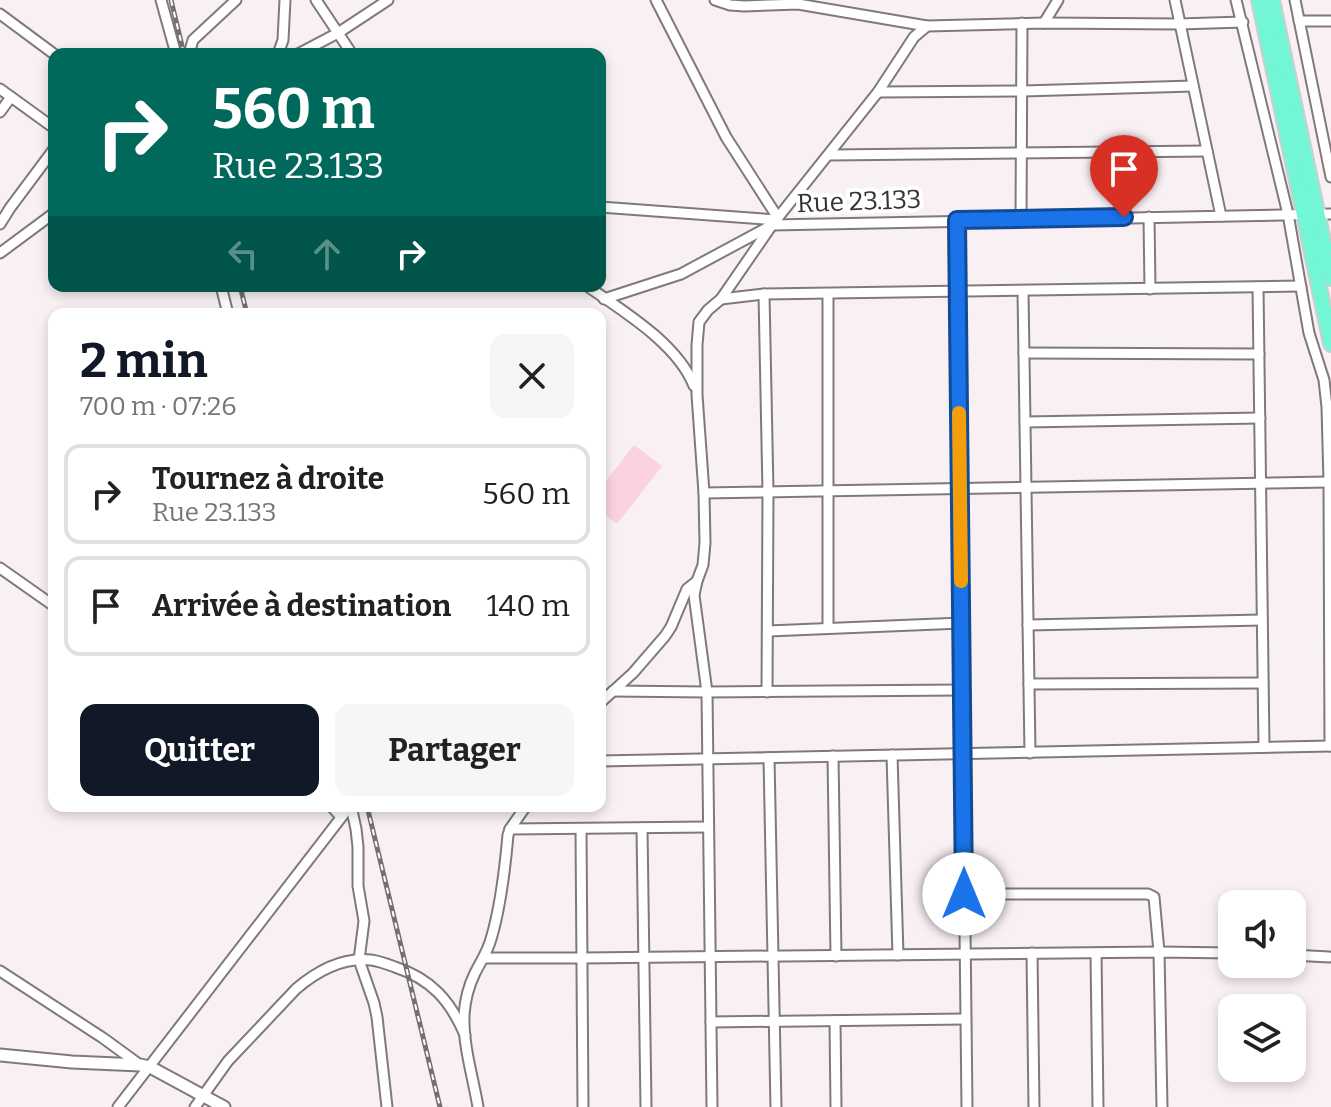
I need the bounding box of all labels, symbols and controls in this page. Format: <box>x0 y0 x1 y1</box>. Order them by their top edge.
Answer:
text: 560 m <box>212 76 375 143</box>
icon: right <box>80 80 184 184</box>
pin <box>1090 135 1158 217</box>
text: Rue 23.133 <box>212 144 384 188</box>
icon: arrive <box>1102 147 1146 191</box>
street label: Rue 23.133 <box>796 184 922 219</box>
icon: left <box>221 232 265 276</box>
icon: ahead <box>305 232 349 276</box>
icon: right <box>389 232 433 276</box>
text: 2 min <box>80 332 208 390</box>
button: close <box>490 334 574 418</box>
text: 700 m · 07:26 <box>80 391 236 422</box>
text: Tournez à droite <box>152 461 384 497</box>
icon: right <box>84 472 128 516</box>
text: 560 m <box>483 476 570 512</box>
text: Rue 23.133 <box>152 497 276 528</box>
icon: arrive <box>84 584 128 628</box>
text: Arrivée à destination <box>152 588 451 624</box>
text: 140 m <box>486 588 570 624</box>
button: Quitter <box>80 704 319 796</box>
button: Partager <box>335 704 574 796</box>
position arrow <box>922 852 1006 936</box>
map controls <box>1218 890 1306 1082</box>
button: sound <box>1218 890 1306 978</box>
button: layers <box>1218 994 1306 1082</box>

